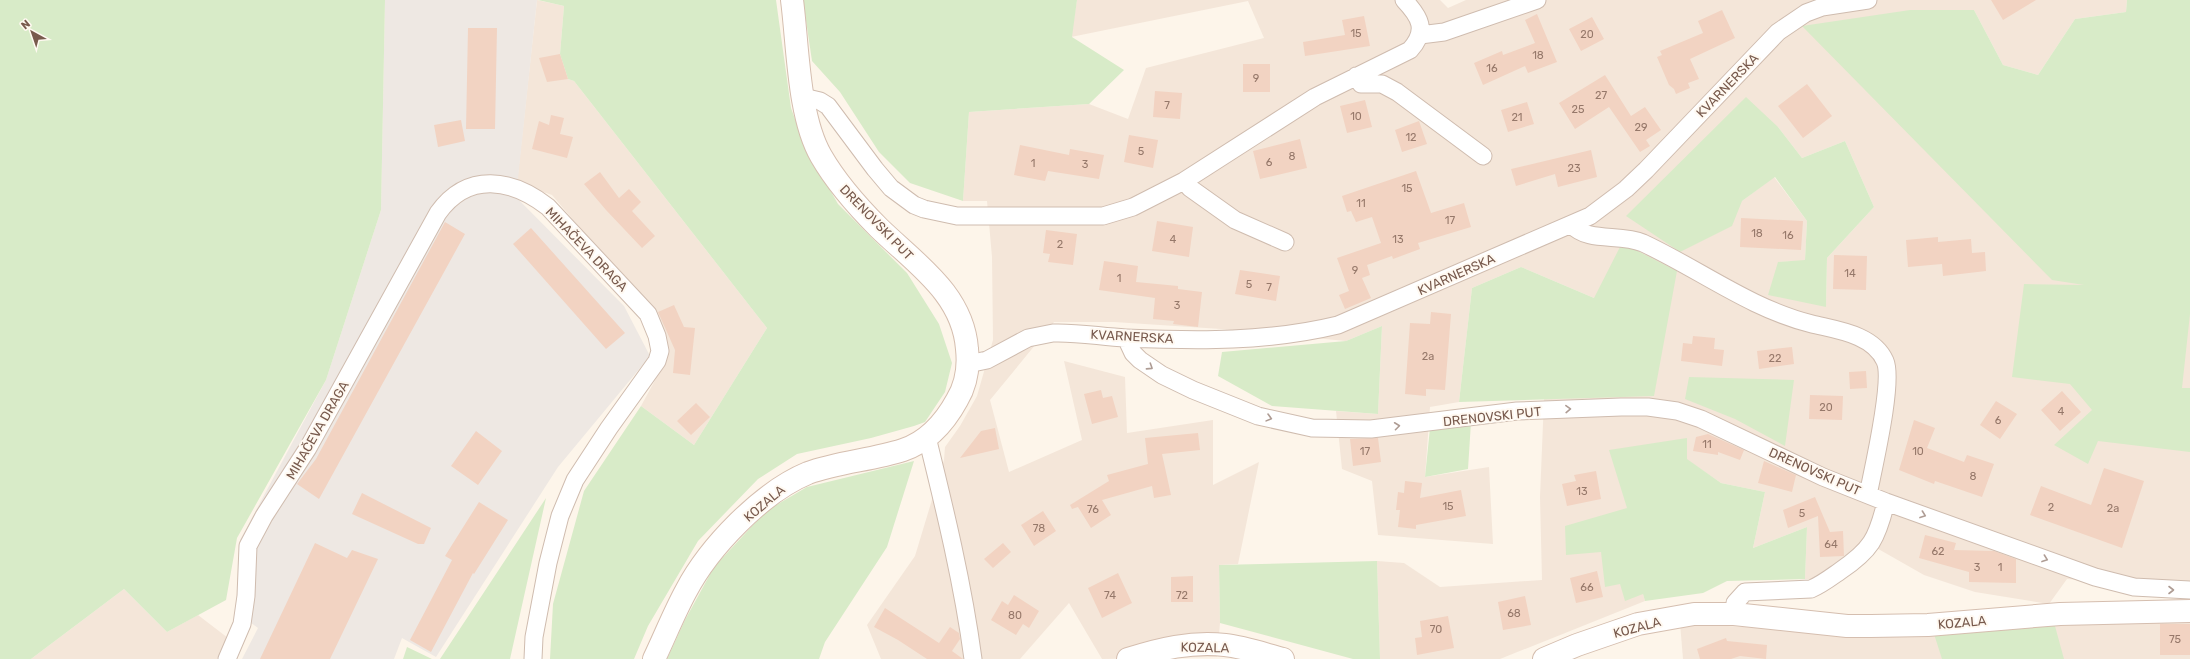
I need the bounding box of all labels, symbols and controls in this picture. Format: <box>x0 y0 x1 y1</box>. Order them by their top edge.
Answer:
north arrow <box>12 12 52 52</box>
text: N <box>19 17 33 32</box>
house number: 15 <box>1350 27 1362 40</box>
house number: 20 <box>1580 28 1594 41</box>
house number: 18 <box>1532 49 1544 62</box>
street label: KVARNERSKA <box>1693 50 1762 120</box>
house number: 16 <box>1486 62 1498 75</box>
house number: 9 <box>1253 72 1259 85</box>
house number: 27 <box>1595 89 1607 102</box>
house number: 7 <box>1164 99 1170 112</box>
house number: 25 <box>1572 103 1585 116</box>
house number: 10 <box>1350 110 1362 123</box>
house number: 21 <box>1511 111 1523 124</box>
house number: 29 <box>1635 121 1647 134</box>
house number: 12 <box>1405 131 1417 144</box>
house number: 5 <box>1138 145 1145 158</box>
house number: 8 <box>1289 150 1296 163</box>
house number: 6 <box>1266 156 1273 169</box>
house number: 1 <box>1031 157 1035 170</box>
house number: 3 <box>1082 158 1089 171</box>
house number: 23 <box>1567 162 1581 175</box>
street label: DRENOVSKI PUT <box>837 182 917 263</box>
house number: 15 <box>1401 182 1413 195</box>
house number: 11 <box>1356 197 1366 210</box>
street label: MIHAČEVA DRAGA <box>543 204 631 295</box>
house number: 17 <box>1445 214 1456 227</box>
house number: 18 <box>1751 227 1763 240</box>
house number: 16 <box>1782 229 1794 242</box>
house number: 4 <box>1170 233 1177 246</box>
house number: 13 <box>1392 233 1404 246</box>
house number: 2 <box>1057 238 1063 251</box>
street label: KVARNERSKA <box>1415 251 1497 298</box>
house number: 9 <box>1352 264 1358 277</box>
house number: 14 <box>1844 267 1856 280</box>
house number: 1 <box>1117 272 1121 285</box>
house number: 5 <box>1246 278 1253 291</box>
house number: 7 <box>1266 281 1272 294</box>
house number: 3 <box>1174 299 1181 312</box>
street label: KVARNERSKA <box>1090 327 1174 346</box>
house number: 2a <box>1422 350 1434 363</box>
house number: 22 <box>1769 352 1781 365</box>
one-way arrow <box>1145 362 1152 369</box>
street label: MIHAČEVA DRAGA <box>283 378 352 482</box>
house number: 20 <box>1819 401 1833 414</box>
street label: DRENOVSKI PUT <box>1442 404 1542 429</box>
one-way arrow <box>1565 404 1571 413</box>
house number: 4 <box>2058 405 2065 418</box>
one-way arrow <box>1265 413 1272 422</box>
house number: 6 <box>1995 414 2002 427</box>
one-way arrow <box>1394 422 1400 431</box>
house number: 11 <box>1702 438 1712 451</box>
house number: 17 <box>1360 445 1371 458</box>
street label: DRENOVSKI PUT <box>1767 445 1863 499</box>
house number: 10 <box>1912 445 1924 458</box>
house number: 8 <box>1970 470 1977 483</box>
street label: KOZALA <box>741 482 788 525</box>
house number: 13 <box>1576 485 1588 498</box>
house number: 15 <box>1442 500 1454 513</box>
house number: 2 <box>2048 501 2054 514</box>
house number: 2a <box>2107 502 2119 515</box>
house number: 76 <box>1087 503 1099 516</box>
house number: 5 <box>1799 507 1806 520</box>
one-way arrow <box>1919 511 1926 519</box>
house number: 78 <box>1033 522 1045 535</box>
house number: 64 <box>1824 538 1838 551</box>
house number: 62 <box>1931 545 1945 558</box>
one-way arrow <box>2042 555 2049 563</box>
house number: 3 <box>1974 561 1981 574</box>
house number: 1 <box>1998 561 2002 574</box>
house number: 66 <box>1580 581 1594 594</box>
one-way arrow <box>2168 586 2174 594</box>
house number: 74 <box>1104 589 1116 602</box>
house number: 72 <box>1176 589 1188 602</box>
house number: 68 <box>1507 607 1521 620</box>
house number: 80 <box>1008 609 1022 622</box>
street label: KOZALA <box>1937 613 1987 632</box>
street label: KOZALA <box>1612 614 1663 641</box>
house number: 70 <box>1430 623 1442 636</box>
house number: 75 <box>2169 633 2182 646</box>
street label: KOZALA <box>1181 640 1230 655</box>

